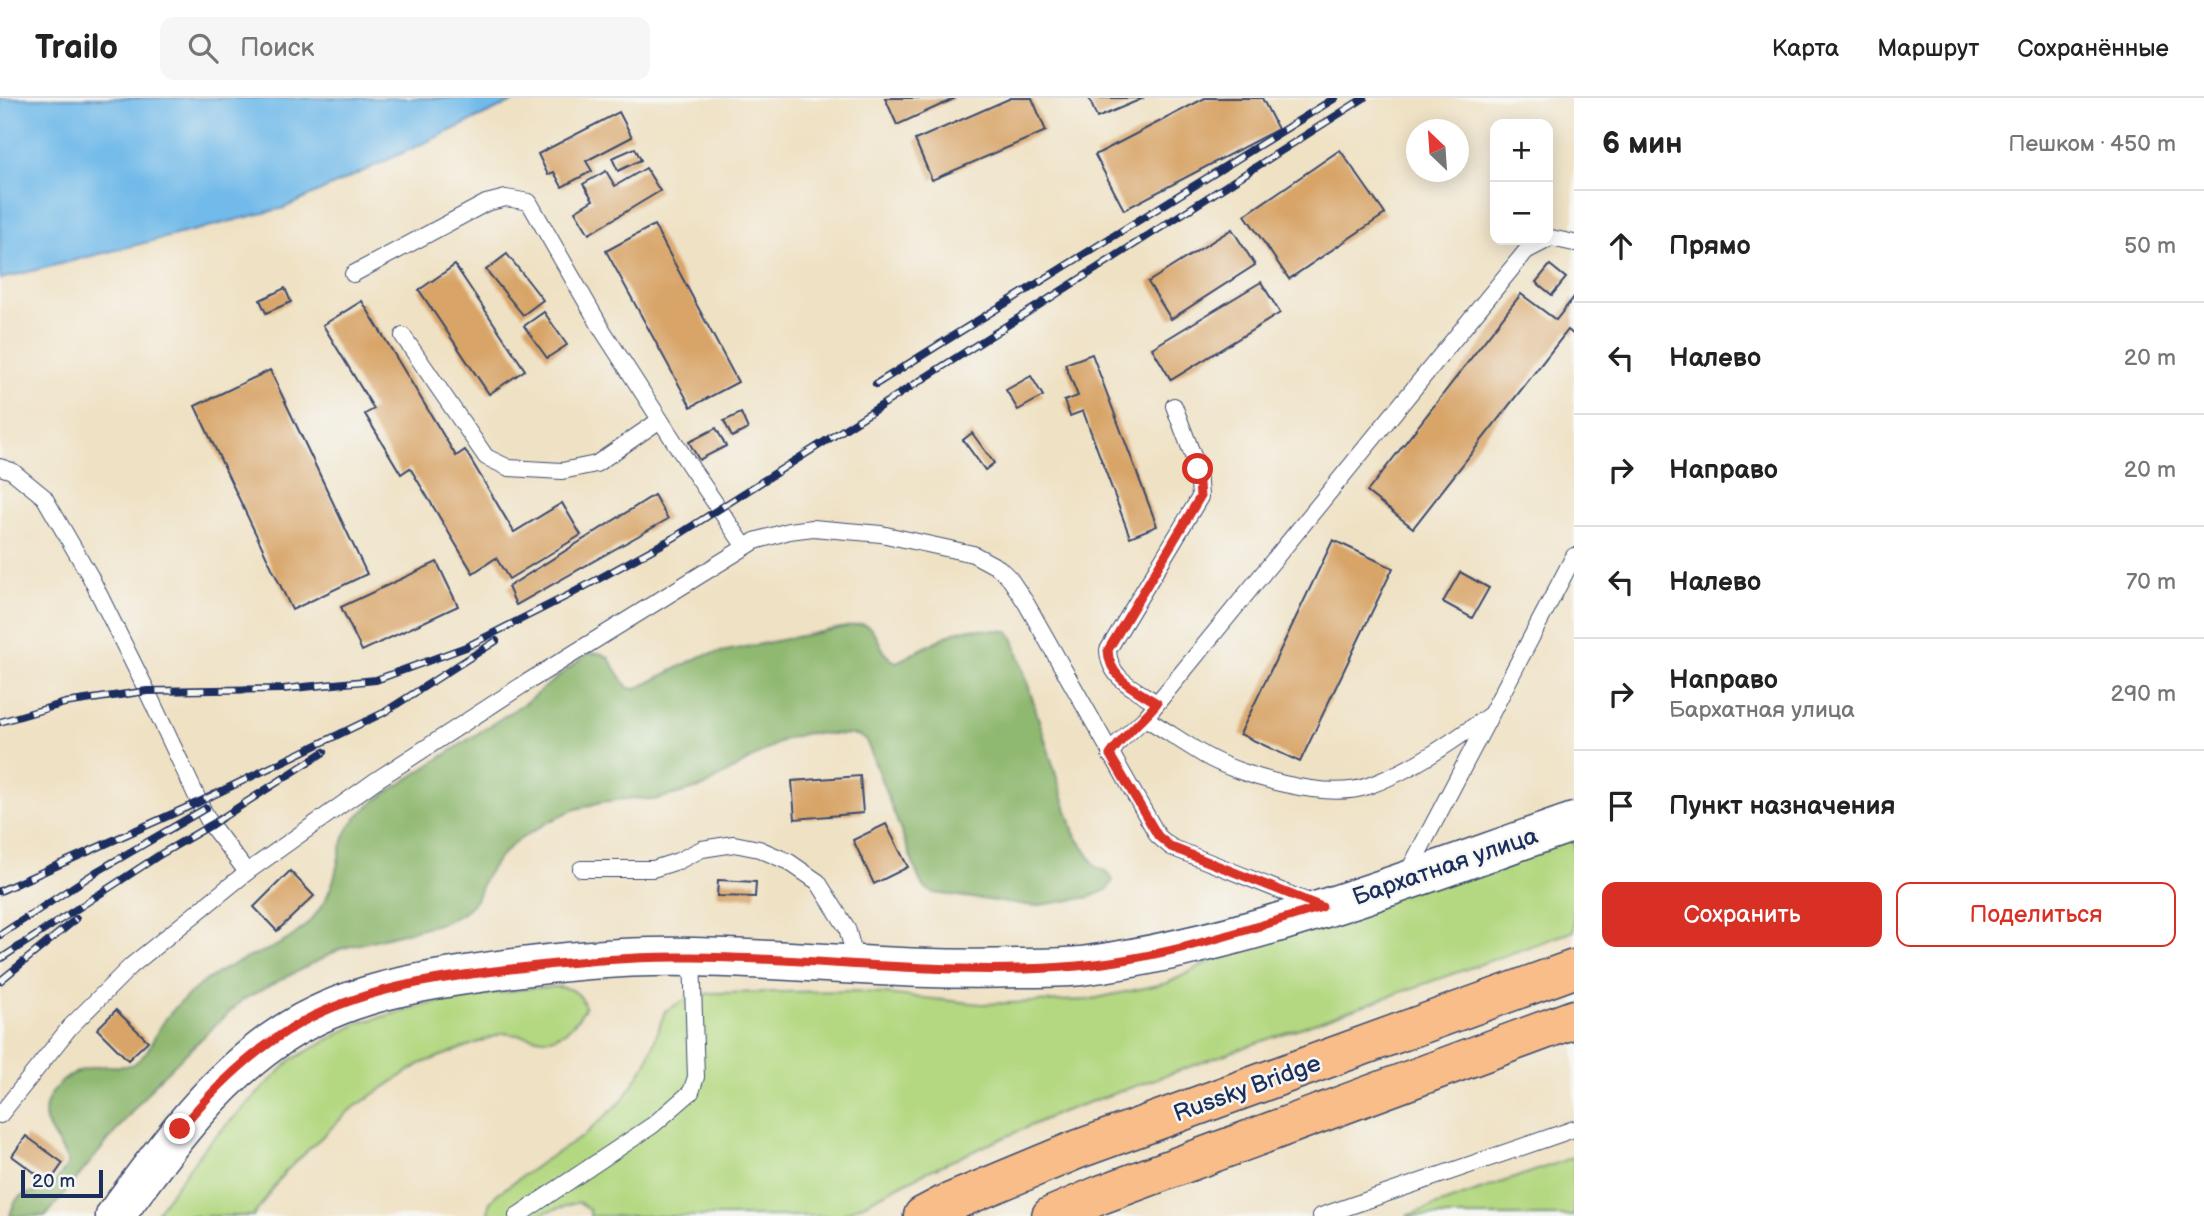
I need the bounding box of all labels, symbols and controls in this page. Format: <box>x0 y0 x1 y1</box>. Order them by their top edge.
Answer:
search box <box>160 17 650 80</box>
text: Trailo <box>35 28 118 68</box>
icon: search <box>184 29 222 67</box>
text: Поиск <box>240 33 314 64</box>
text: Карта <box>1772 34 1839 63</box>
text: Маршрут <box>1877 34 1979 63</box>
text: Сохранённые <box>2017 34 2169 63</box>
north arrow <box>1406 119 1469 182</box>
map controls <box>1490 119 1553 245</box>
button: + <box>1490 119 1553 182</box>
text: 6 мин <box>1602 126 1683 162</box>
text: Пешком · 450 m <box>2008 130 2176 158</box>
button: − <box>1490 182 1553 245</box>
icon: ahead <box>1602 227 1640 265</box>
text: Прямо <box>1669 231 1751 262</box>
text: 50 m <box>2124 232 2176 260</box>
icon: left <box>1602 339 1640 377</box>
text: Налево <box>1669 343 1761 374</box>
text: 20 m <box>2124 344 2176 372</box>
icon: right <box>1602 451 1640 489</box>
route start <box>1182 453 1213 484</box>
text: Направо <box>1669 455 1778 486</box>
text: 20 m <box>2124 456 2176 484</box>
icon: left <box>1602 563 1640 601</box>
text: Налево <box>1669 567 1761 598</box>
text: 70 m <box>2126 568 2176 596</box>
text: Направо <box>1669 665 1778 696</box>
icon: right <box>1602 675 1640 713</box>
text: 290 m <box>2110 680 2176 708</box>
text: Бархатная улица <box>1669 696 1855 724</box>
icon: arrive <box>1602 787 1640 825</box>
text: Пункт назначения <box>1669 791 1895 822</box>
street label: Бархатная улица <box>1349 821 1542 912</box>
button: Сохранить <box>1602 882 1882 947</box>
button: Поделиться <box>1896 882 2176 947</box>
street label: Russky Bridge <box>1169 1048 1325 1129</box>
route end <box>164 1113 195 1144</box>
scale bar <box>21 1167 103 1199</box>
text: 20 m <box>32 1170 75 1193</box>

